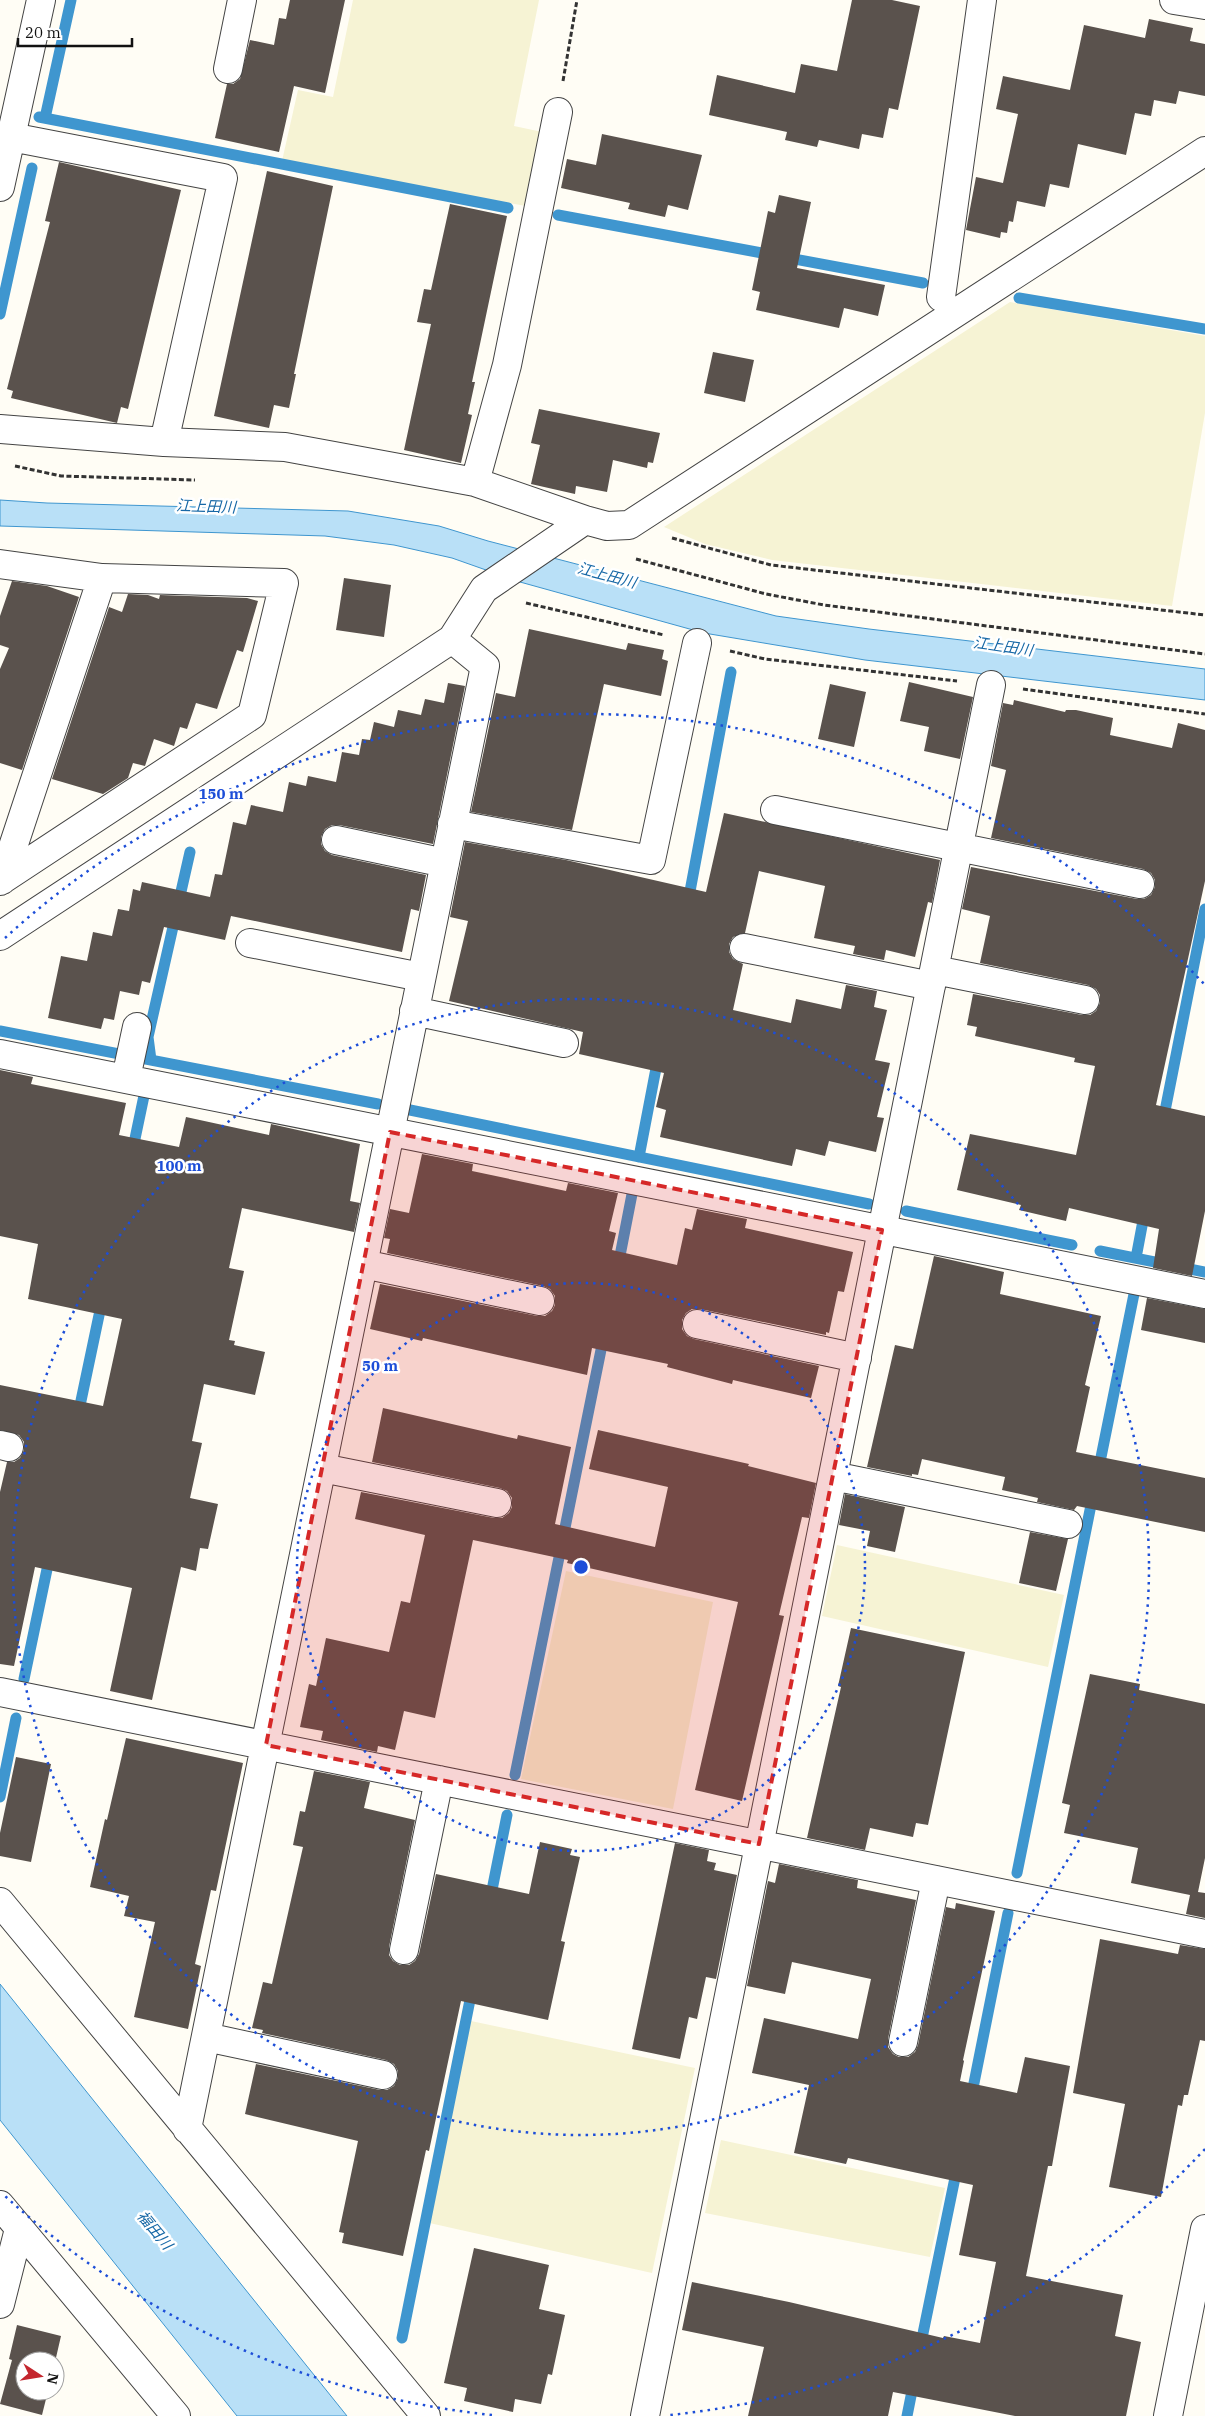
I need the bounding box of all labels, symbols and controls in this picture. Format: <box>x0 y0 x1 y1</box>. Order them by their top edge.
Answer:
scale bar <box>18 15 131 47</box>
text: 20 m <box>25 23 61 42</box>
water label: 江上田川 <box>176 495 238 517</box>
water label: 江上田川 <box>576 558 640 592</box>
water label: 江上田川 <box>972 632 1036 660</box>
text: 150 m <box>198 784 244 803</box>
text: 100 m <box>156 1156 202 1175</box>
text: 50 m <box>362 1356 398 1375</box>
centre of rings <box>572 1558 590 1576</box>
water label: 福田川 <box>133 2207 178 2255</box>
north arrow <box>15 2351 65 2401</box>
text: N <box>43 2371 63 2386</box>

